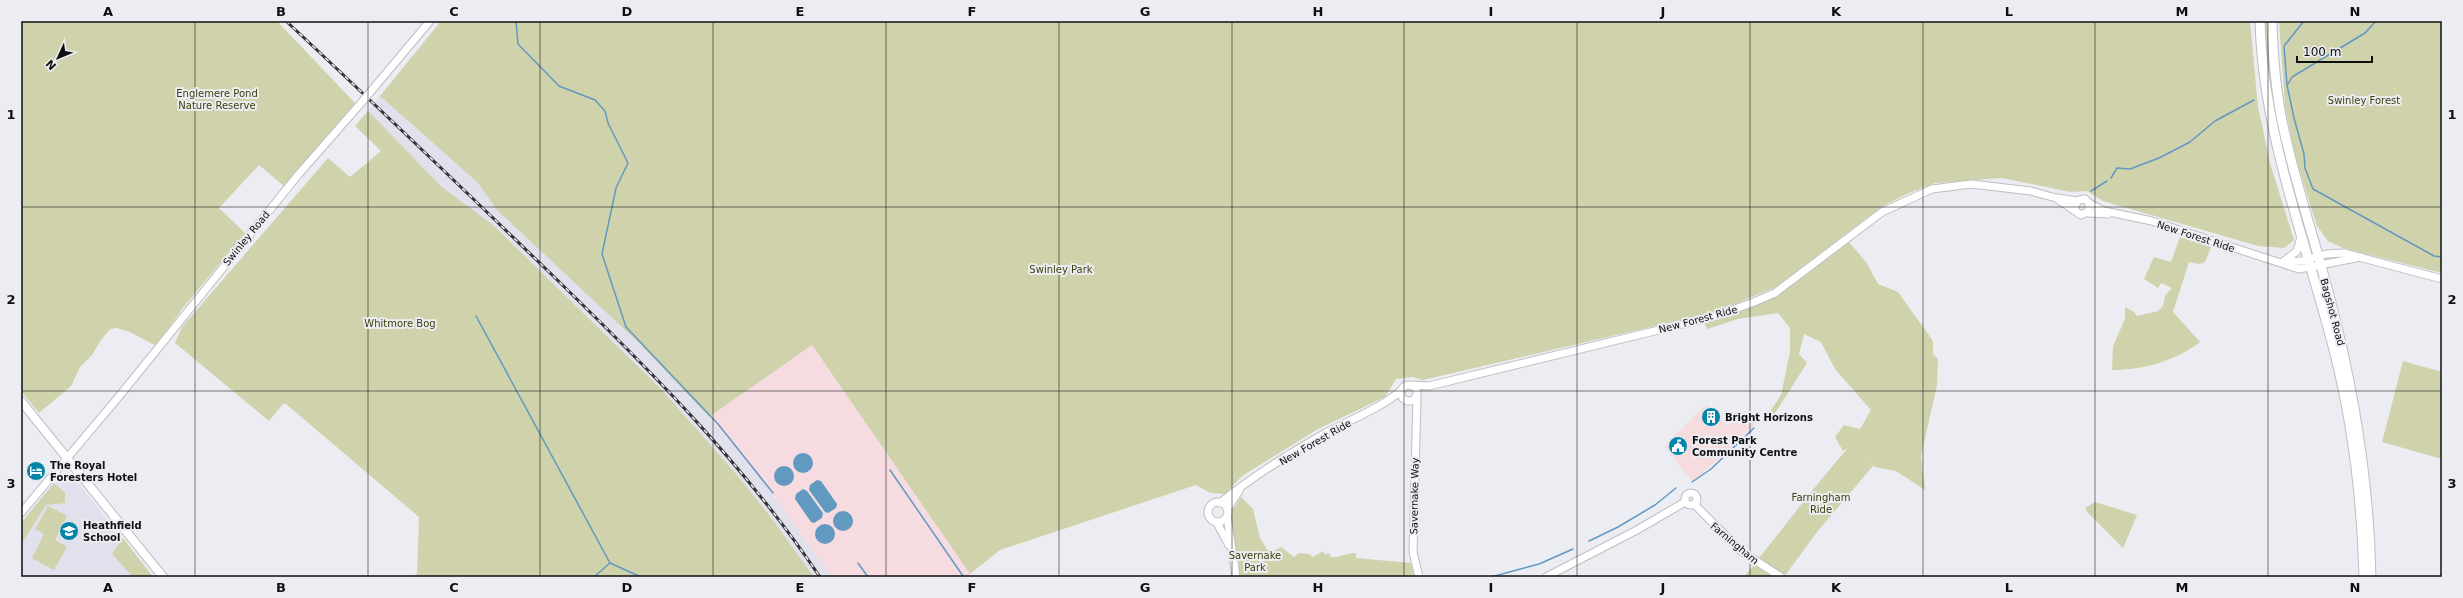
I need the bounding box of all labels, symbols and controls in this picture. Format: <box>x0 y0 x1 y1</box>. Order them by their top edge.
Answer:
text: A <box>103 4 113 19</box>
text: B <box>276 4 286 19</box>
text: C <box>449 4 459 19</box>
text: D <box>622 4 633 19</box>
text: E <box>796 4 804 19</box>
text: F <box>968 4 976 19</box>
text: G <box>1140 4 1150 19</box>
text: H <box>1313 4 1323 19</box>
text: I <box>1489 4 1493 19</box>
text: J <box>1660 4 1665 19</box>
text: K <box>1831 4 1842 19</box>
text: L <box>2005 4 2013 19</box>
text: M <box>2176 4 2188 19</box>
text: N <box>2350 4 2360 19</box>
north arrow <box>38 38 78 78</box>
scale bar <box>2297 38 2372 64</box>
text: 100 m <box>2303 45 2341 59</box>
text: N <box>43 57 59 72</box>
park label: Englemere Pond Nature Reserve <box>176 88 258 111</box>
park label: Swinley Forest <box>2328 95 2400 106</box>
text: 1 <box>6 107 16 122</box>
text: 1 <box>2447 107 2457 122</box>
street label: Swinley Road <box>221 209 272 268</box>
street label: New Forest Ride <box>2156 219 2236 254</box>
park label: Swinley Park <box>1029 264 1093 275</box>
street label: Bagshot Road <box>2318 277 2347 347</box>
text: 2 <box>6 292 16 307</box>
text: 2 <box>2447 292 2457 307</box>
street label: New Forest Ride <box>1658 304 1739 335</box>
park label: Whitmore Bog <box>364 318 436 329</box>
building icon: Bright Horizons <box>1700 406 1722 428</box>
place label: Bright Horizons <box>1725 412 1813 423</box>
street label: New Forest Ride <box>1277 417 1353 467</box>
public building icon: Forest Park Community Centre <box>1667 435 1689 457</box>
place label: Forest Park Community Centre <box>1692 435 1797 458</box>
street label: Savernake Way <box>1408 457 1421 535</box>
hotel icon: The Royal Foresters Hotel <box>25 460 47 482</box>
place label: The Royal Foresters Hotel <box>50 460 137 483</box>
text: 3 <box>6 476 16 491</box>
text: 3 <box>2447 476 2457 491</box>
park label: Farningham Ride <box>1792 492 1850 515</box>
school or university icon: Heathfield School <box>58 520 80 542</box>
place label: Heathfield School <box>83 520 142 543</box>
street label: Farningham <box>1709 520 1761 567</box>
park label: Savernake Park <box>1229 550 1281 573</box>
text: A <box>103 580 113 595</box>
text: B <box>276 580 286 595</box>
text: C <box>449 580 459 595</box>
text: D <box>622 580 633 595</box>
text: E <box>796 580 804 595</box>
text: F <box>968 580 976 595</box>
text: G <box>1140 580 1150 595</box>
text: H <box>1313 580 1323 595</box>
text: I <box>1489 580 1493 595</box>
text: J <box>1660 580 1665 595</box>
text: K <box>1831 580 1842 595</box>
text: L <box>2005 580 2013 595</box>
text: M <box>2176 580 2188 595</box>
text: N <box>2350 580 2360 595</box>

